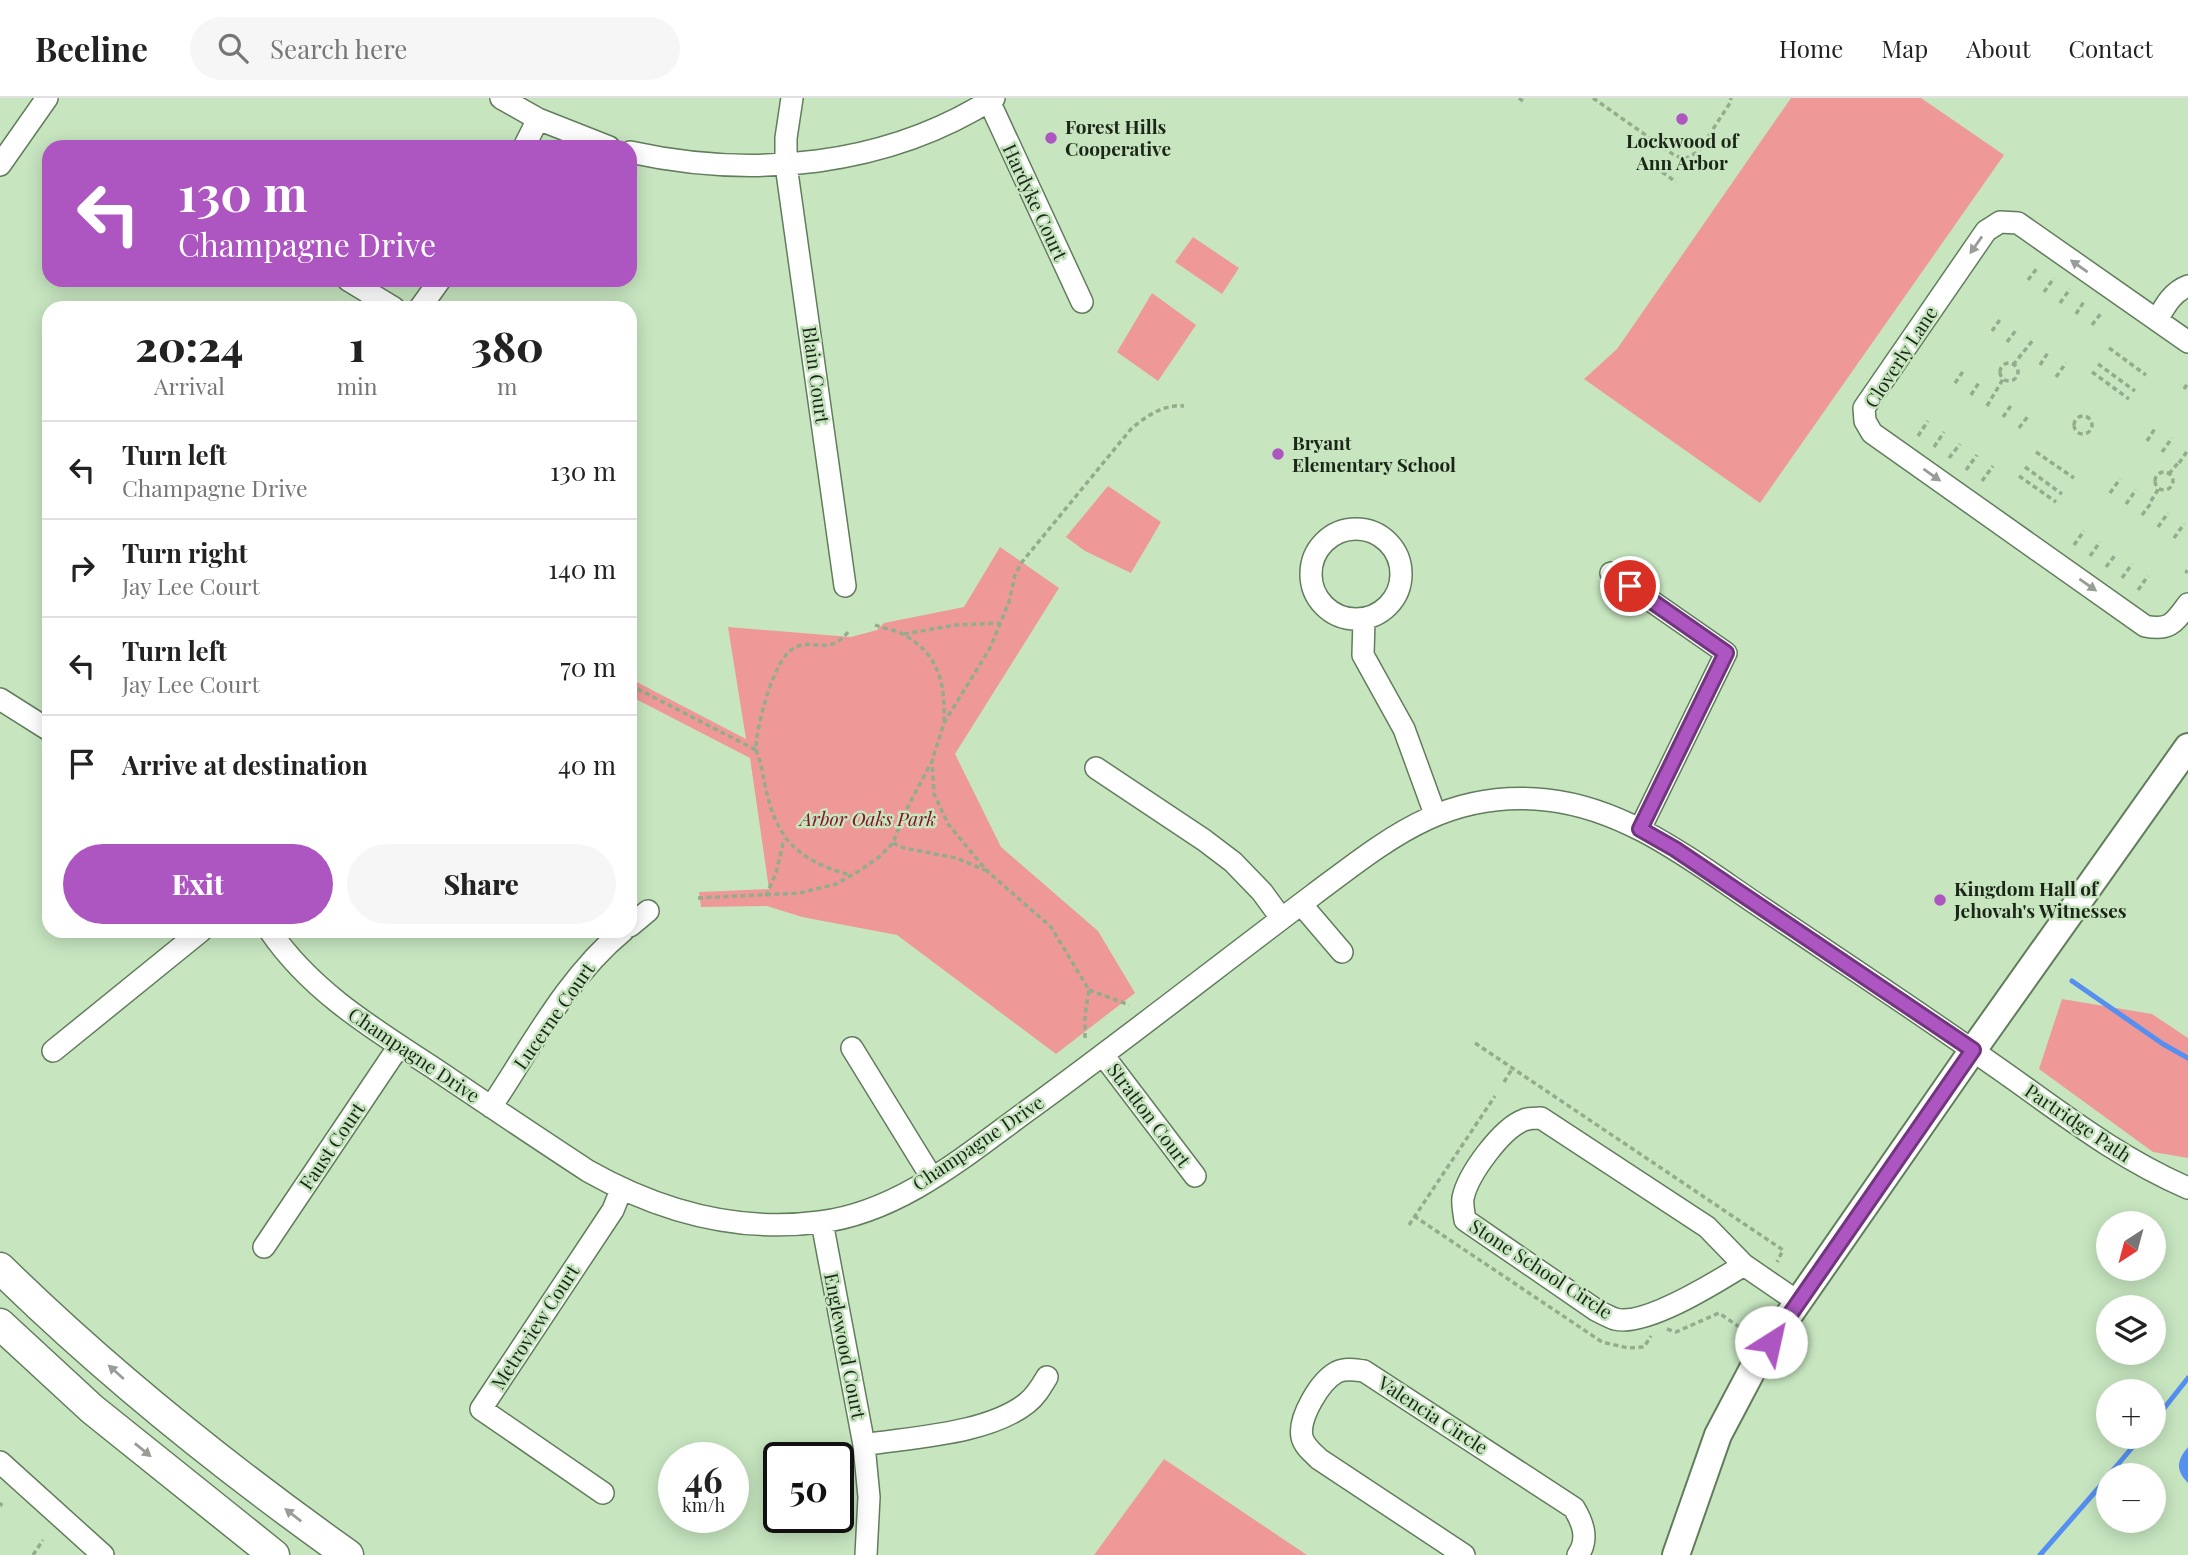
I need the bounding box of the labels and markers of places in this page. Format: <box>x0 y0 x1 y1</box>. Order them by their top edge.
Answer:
marker: Lockwood of Ann Arbor <box>1674 111 1690 127</box>
place label: Forest Hills Cooperative <box>1065 113 1171 161</box>
place label: Lockwood of Ann Arbor <box>1626 127 1740 175</box>
marker: Forest Hills Cooperative <box>1043 130 1059 146</box>
place label: Bryant Elementary School <box>1292 429 1456 477</box>
marker: Bryant Elementary School <box>1270 446 1286 462</box>
pin <box>1600 556 1660 616</box>
place label: Kingdom Hall of Jehovah's Witnesses <box>1953 875 2127 923</box>
marker: Kingdom Hall of Jehovah's Witnesses <box>1932 892 1948 908</box>

